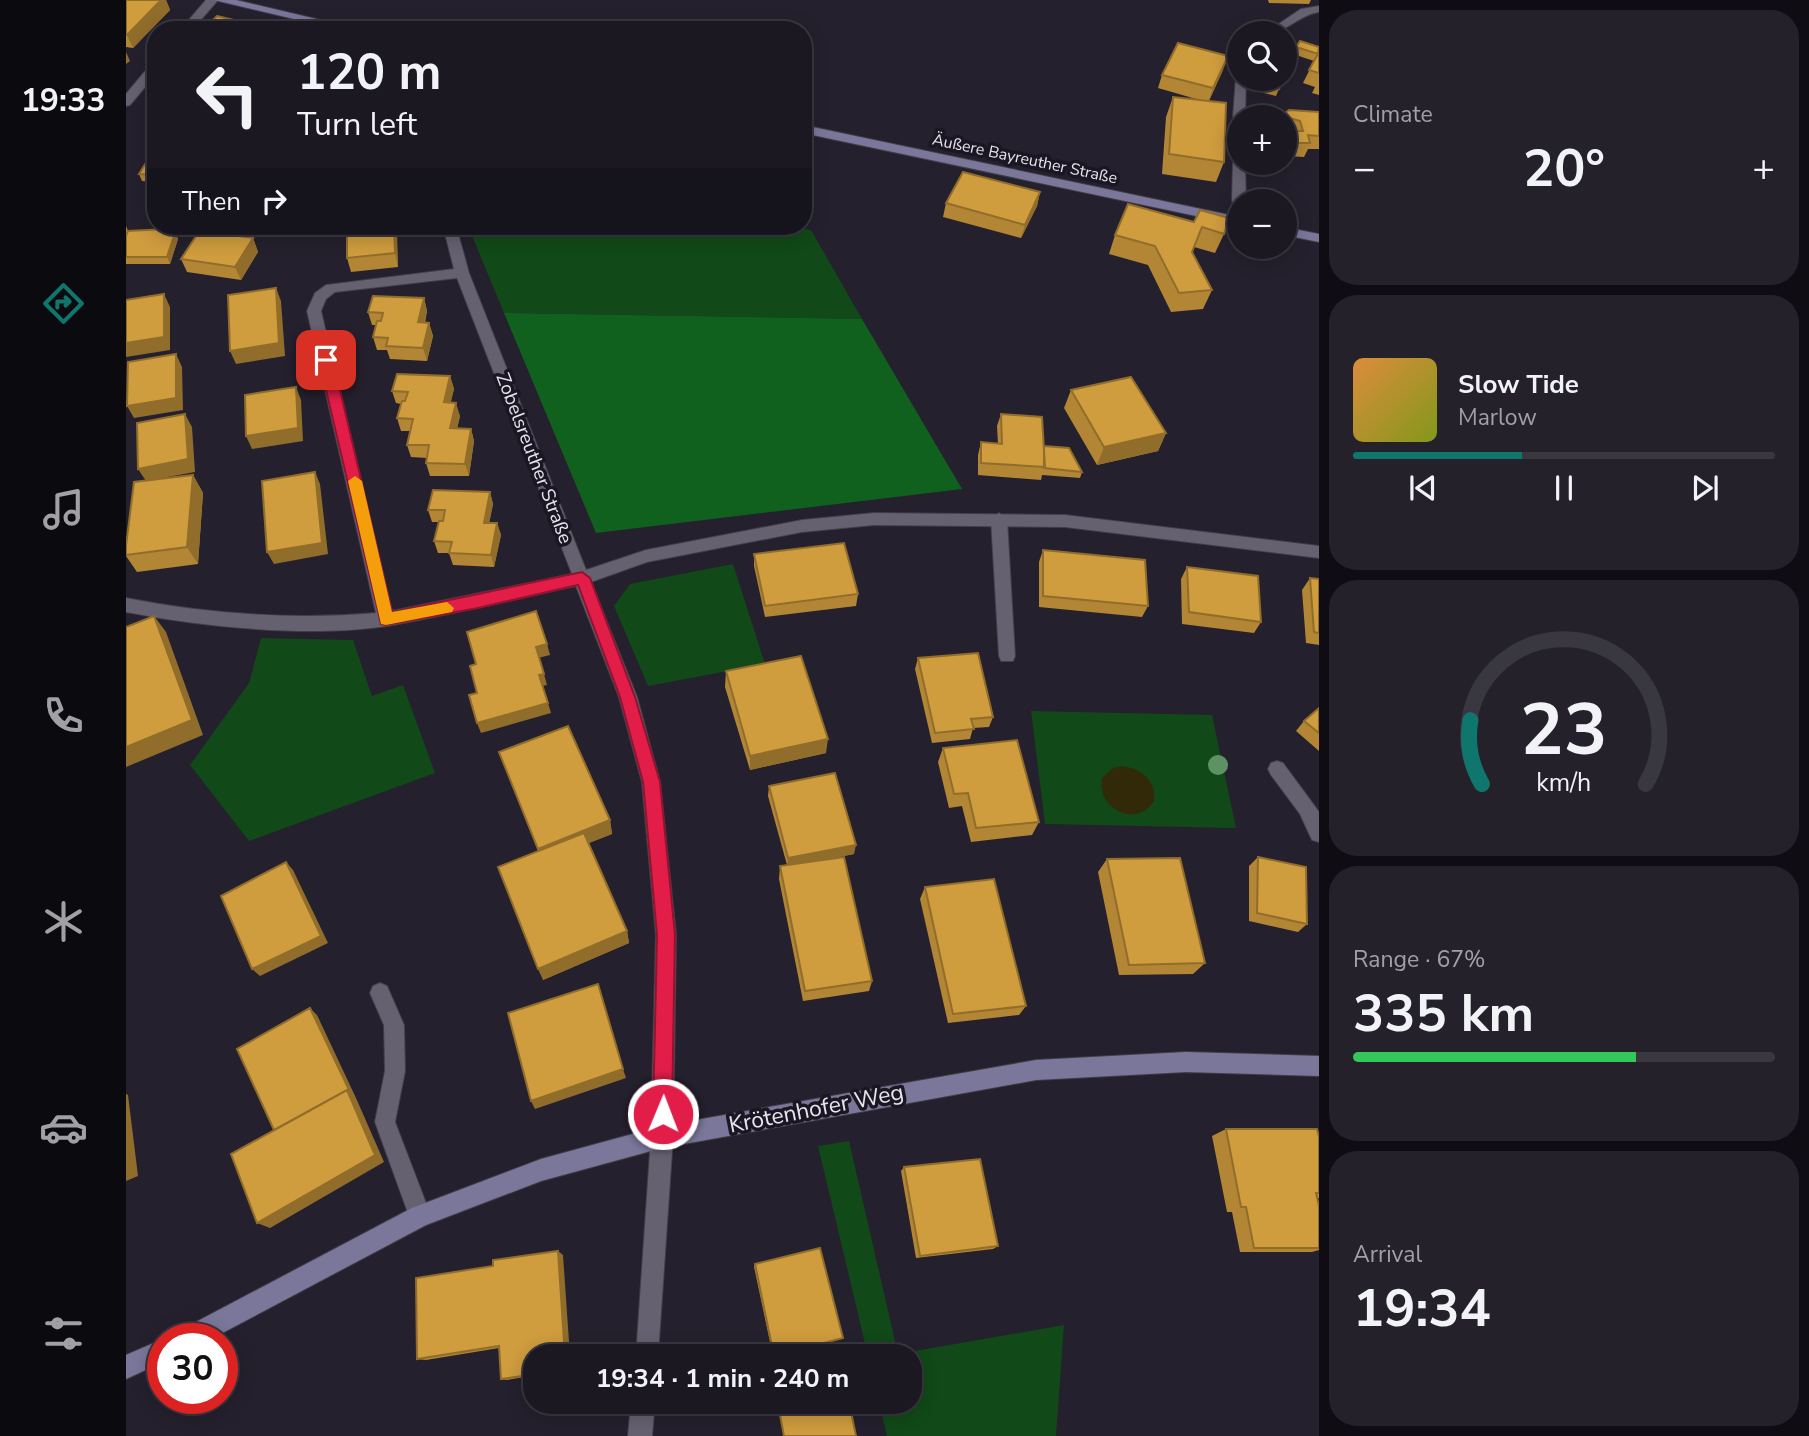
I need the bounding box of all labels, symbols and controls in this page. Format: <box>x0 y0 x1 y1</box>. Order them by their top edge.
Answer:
map controls <box>1227 21 1297 259</box>
button: search <box>1227 21 1297 91</box>
text: 120 m <box>297 39 441 106</box>
icon: left <box>182 49 273 140</box>
text: 19:33 <box>21 79 105 122</box>
text: Climate <box>1353 99 1433 130</box>
text: Turn left <box>297 103 417 146</box>
button: + <box>1227 105 1297 175</box>
street label: Äußere Bayreuther Straße <box>930 129 1119 189</box>
text: 20° <box>1523 133 1605 204</box>
text: − <box>1353 143 1376 194</box>
text: + <box>1752 143 1775 194</box>
icon: right <box>255 182 293 220</box>
text: Then <box>182 184 241 219</box>
button: − <box>1227 189 1297 259</box>
icon: directions <box>39 279 88 328</box>
pin <box>296 330 356 390</box>
icon: arrive <box>307 341 345 379</box>
text: Slow Tide <box>1458 367 1579 402</box>
street label: Zobelsreuther Straße <box>490 369 579 547</box>
text: Marlow <box>1458 402 1537 433</box>
icon: previous <box>1404 469 1442 507</box>
icon: pause <box>1545 469 1583 507</box>
icon: next <box>1686 469 1724 507</box>
icon: music <box>39 485 88 534</box>
text: 23 <box>1520 680 1608 780</box>
icon: phone <box>39 691 88 740</box>
text: km/h <box>1536 766 1592 800</box>
icon: climate <box>39 897 88 946</box>
text: Range · 67% <box>1353 944 1485 975</box>
text: 335 km <box>1353 978 1534 1049</box>
street label: Krötenhofer Weg <box>726 1076 906 1141</box>
position arrow <box>626 1077 700 1151</box>
icon: car <box>39 1103 88 1152</box>
text: Arrival <box>1353 1239 1422 1270</box>
text: 19:34 <box>1353 1273 1491 1344</box>
icon: filters <box>39 1309 88 1358</box>
speed limit sign: 30 <box>147 1323 238 1414</box>
text: 19:34 · 1 min · 240 m <box>596 1361 849 1396</box>

